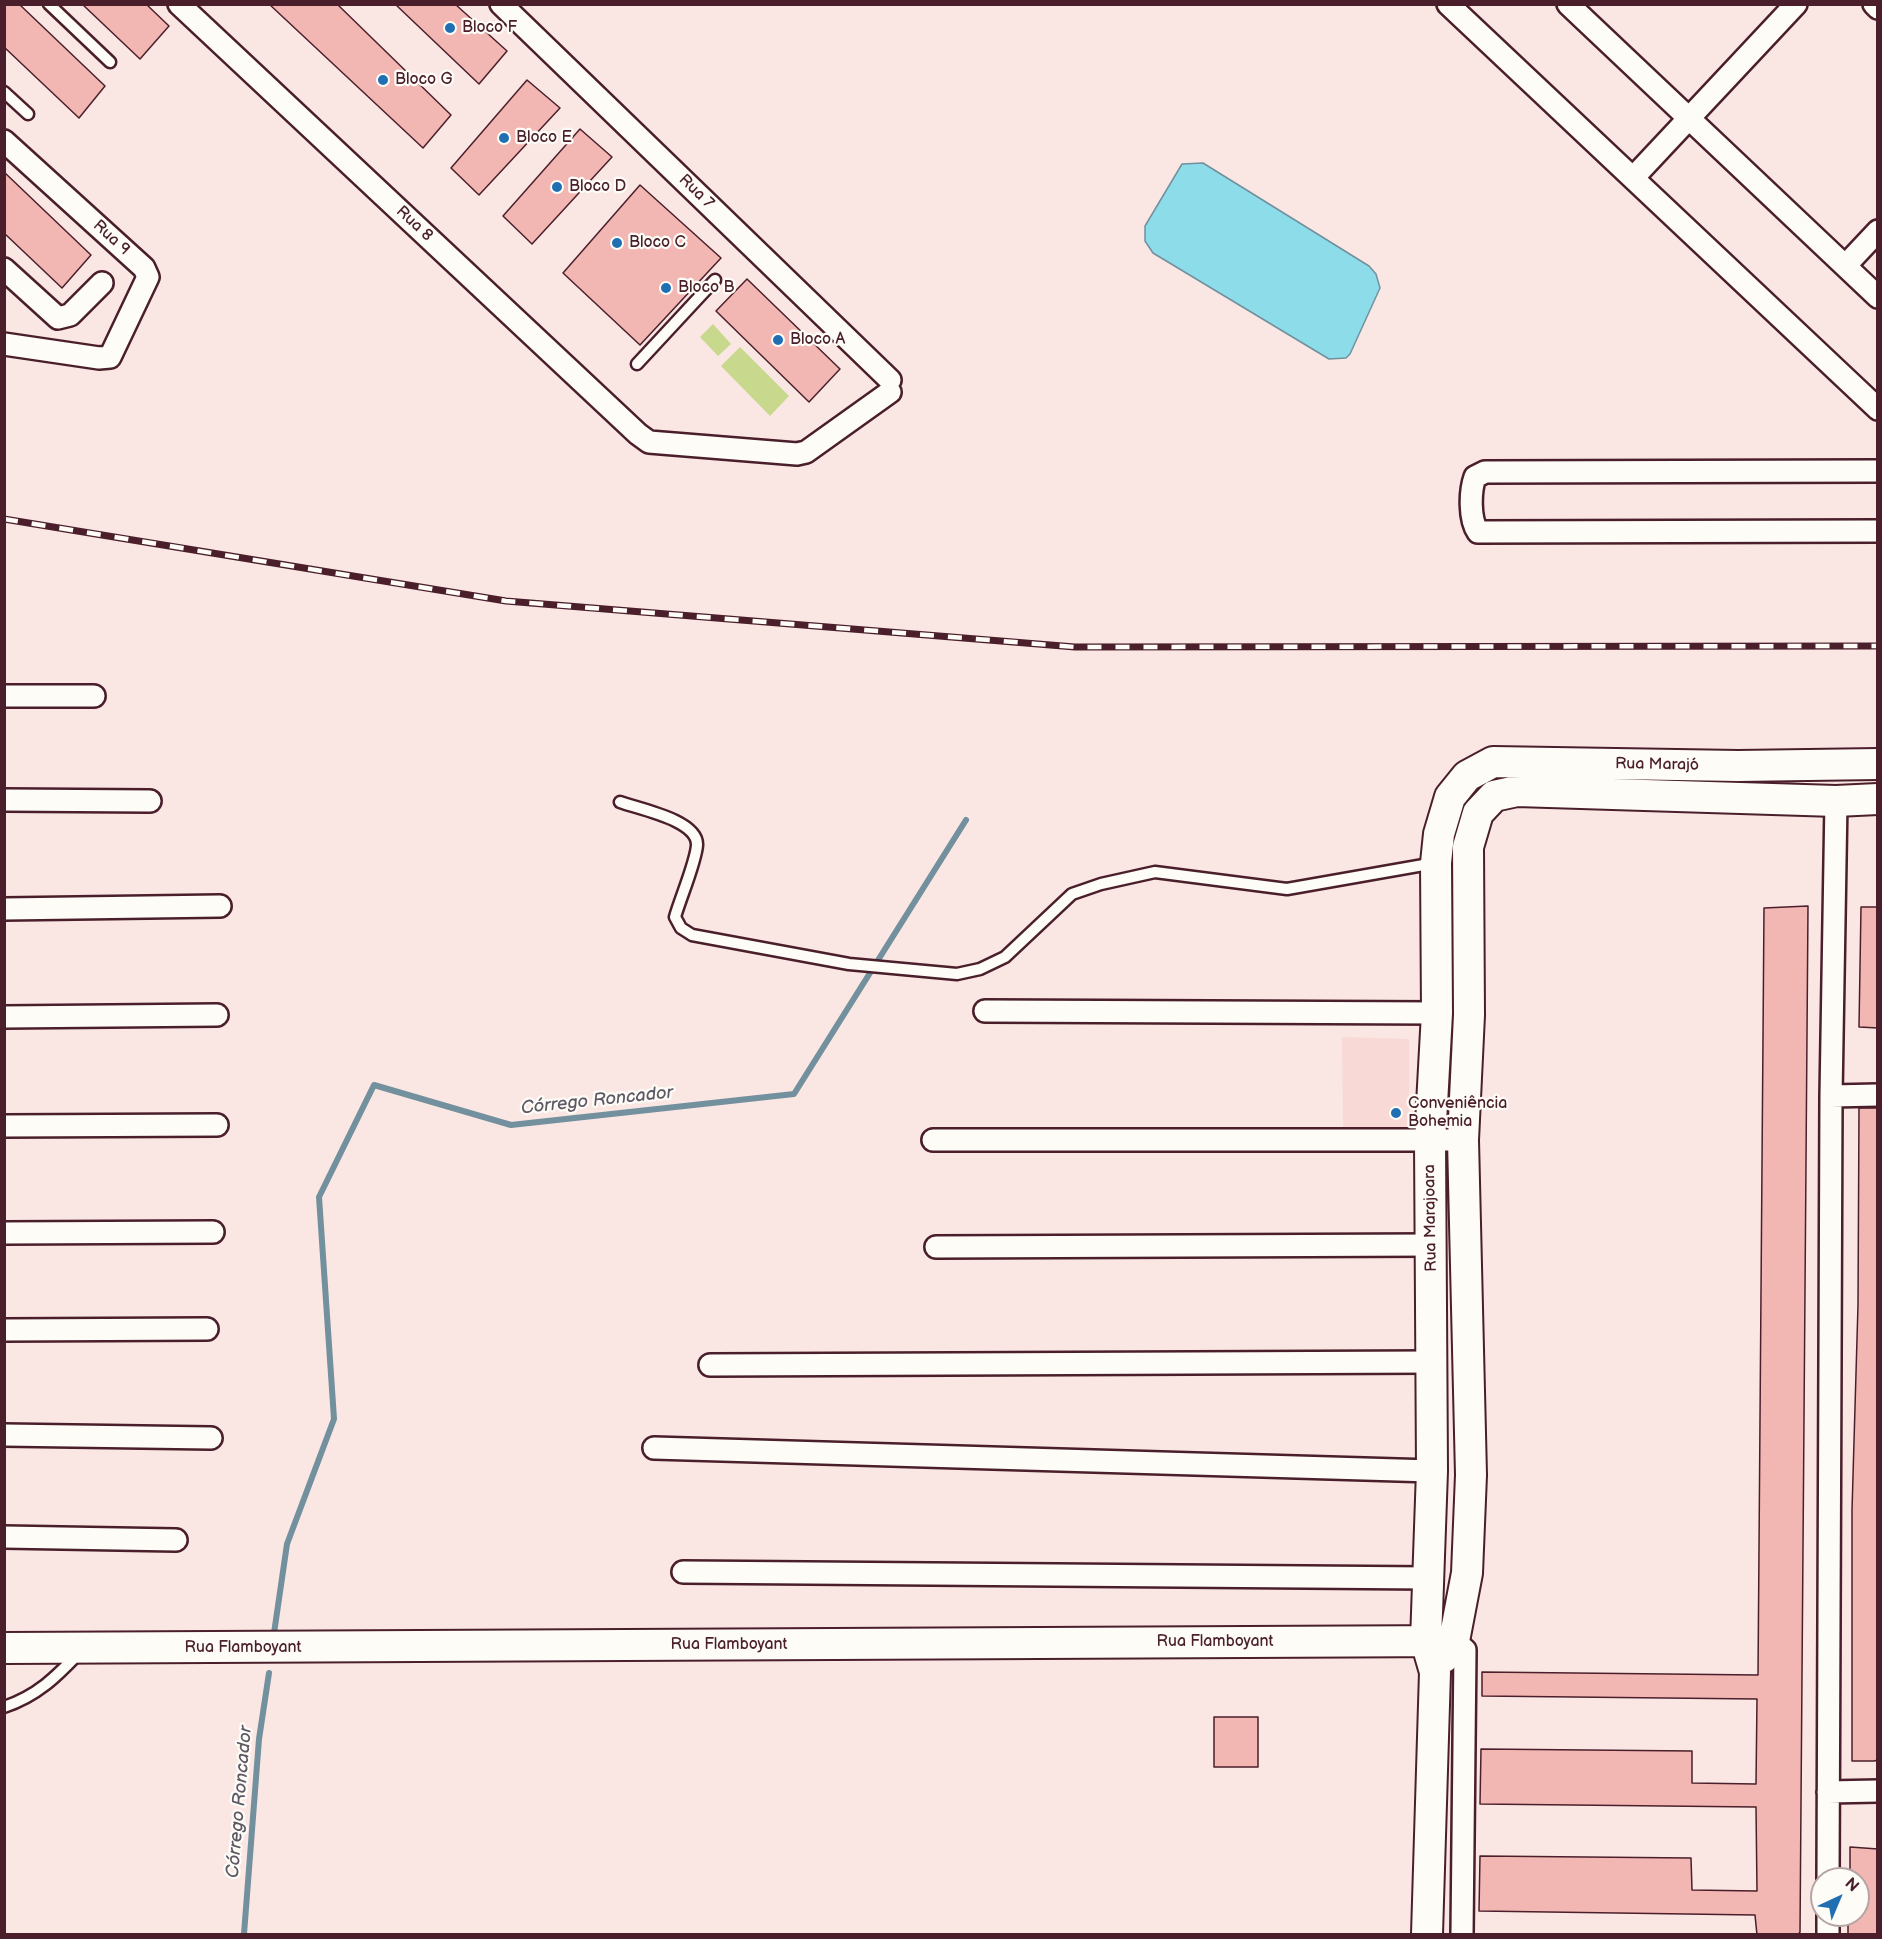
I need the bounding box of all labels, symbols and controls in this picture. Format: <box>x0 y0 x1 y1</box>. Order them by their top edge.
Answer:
place label: Bloco F <box>462 18 517 38</box>
marker: Bloco F <box>443 21 457 35</box>
place label: Bloco G <box>395 70 452 90</box>
marker: Bloco G <box>376 73 390 87</box>
place label: Bloco E <box>516 128 572 148</box>
marker: Bloco E <box>497 131 511 145</box>
street label: Rua 7 <box>674 171 718 213</box>
place label: Bloco D <box>569 177 626 197</box>
marker: Bloco D <box>550 180 564 194</box>
street label: Rua 8 <box>392 202 436 246</box>
street label: Rua 9 <box>89 217 133 259</box>
place label: Bloco C <box>629 233 686 253</box>
marker: Bloco C <box>610 236 624 250</box>
place label: Bloco B <box>678 278 734 298</box>
marker: Bloco B <box>659 281 673 295</box>
place label: Bloco A <box>790 330 845 350</box>
marker: Bloco A <box>771 333 785 347</box>
street label: Rua Marajó <box>1615 755 1699 775</box>
water label: Córrego Roncador <box>520 1082 674 1120</box>
place label: Conveniência Bohemia <box>1408 1094 1507 1132</box>
marker: Conveniência Bohemia <box>1389 1106 1403 1120</box>
street label: Rua Marajoara <box>1420 1164 1442 1272</box>
street label: Rua Flamboyant <box>1157 1632 1273 1652</box>
street label: Rua Flamboyant <box>671 1635 787 1655</box>
street label: Rua Flamboyant <box>185 1638 301 1658</box>
water label: Córrego Roncador <box>223 1725 257 1879</box>
north arrow <box>1810 1867 1870 1927</box>
text: N <box>1841 1874 1862 1896</box>

